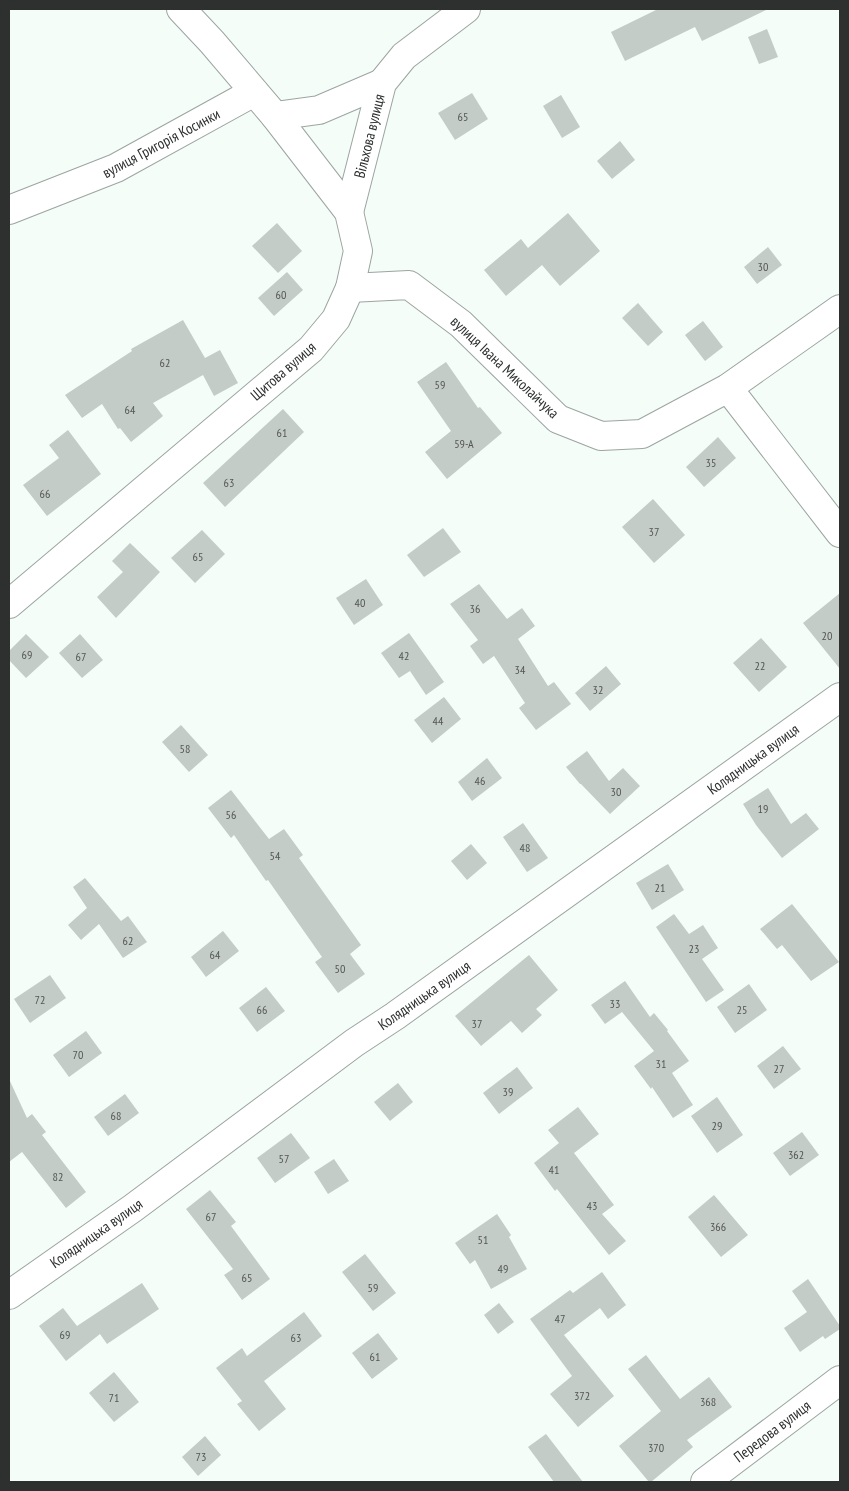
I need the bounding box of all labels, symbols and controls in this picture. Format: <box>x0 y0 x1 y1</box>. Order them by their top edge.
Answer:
street label: Вільхова вулиця <box>349 92 389 180</box>
street label: вулиця Григорія Косинки <box>99 104 223 182</box>
house number: 65 <box>458 109 468 124</box>
house number: 30 <box>758 259 768 274</box>
house number: 60 <box>276 287 286 302</box>
street label: вулиця Івана Миколайчука <box>447 312 563 422</box>
street label: Щитова вулиця <box>246 337 320 405</box>
house number: 62 <box>160 355 170 370</box>
house number: 59 <box>435 377 445 392</box>
house number: 64 <box>125 402 136 417</box>
house number: 61 <box>277 425 287 440</box>
house number: 59-А <box>454 436 474 451</box>
house number: 35 <box>706 455 716 470</box>
house number: 63 <box>224 475 234 490</box>
house number: 66 <box>40 486 50 501</box>
house number: 37 <box>649 524 659 539</box>
house number: 65 <box>193 549 203 564</box>
house number: 40 <box>355 595 365 610</box>
house number: 36 <box>470 601 480 616</box>
house number: 20 <box>822 628 832 643</box>
house number: 69 <box>22 647 32 662</box>
house number: 42 <box>399 648 409 663</box>
house number: 67 <box>76 649 86 664</box>
house number: 22 <box>755 658 765 673</box>
house number: 34 <box>515 662 526 677</box>
house number: 32 <box>593 682 603 697</box>
house number: 44 <box>433 713 444 728</box>
street label: Колядницька вулиця <box>703 719 803 799</box>
house number: 58 <box>180 741 190 756</box>
house number: 46 <box>475 773 485 788</box>
house number: 30 <box>611 784 621 799</box>
house number: 19 <box>758 801 768 816</box>
house number: 56 <box>226 807 236 822</box>
house number: 48 <box>520 840 530 855</box>
house number: 54 <box>270 848 281 863</box>
house number: 21 <box>655 880 665 895</box>
house number: 62 <box>123 933 133 948</box>
house number: 23 <box>689 941 699 956</box>
house number: 64 <box>210 947 221 962</box>
street label: Колядницька вулиця <box>374 956 474 1034</box>
house number: 50 <box>335 961 345 976</box>
house number: 72 <box>35 992 45 1007</box>
house number: 33 <box>610 996 620 1011</box>
house number: 66 <box>257 1002 267 1017</box>
house number: 25 <box>737 1002 747 1017</box>
house number: 37 <box>472 1016 482 1031</box>
house number: 70 <box>73 1047 83 1062</box>
house number: 31 <box>656 1056 666 1071</box>
house number: 27 <box>774 1061 784 1076</box>
house number: 39 <box>503 1084 513 1099</box>
house number: 68 <box>111 1108 121 1123</box>
house number: 29 <box>712 1118 722 1133</box>
house number: 362 <box>788 1147 804 1162</box>
house number: 57 <box>279 1151 289 1166</box>
house number: 41 <box>549 1162 559 1177</box>
house number: 82 <box>53 1169 63 1184</box>
street label: Колядницька вулиця <box>46 1194 146 1272</box>
house number: 43 <box>587 1198 597 1213</box>
house number: 67 <box>206 1209 216 1224</box>
house number: 366 <box>710 1219 726 1234</box>
house number: 51 <box>478 1232 488 1247</box>
house number: 49 <box>498 1261 508 1276</box>
house number: 65 <box>242 1270 252 1285</box>
house number: 59 <box>368 1280 378 1295</box>
house number: 47 <box>555 1311 565 1326</box>
house number: 69 <box>60 1327 70 1342</box>
house number: 63 <box>291 1330 301 1345</box>
house number: 61 <box>370 1349 380 1364</box>
house number: 372 <box>574 1388 590 1403</box>
house number: 71 <box>109 1390 119 1405</box>
house number: 368 <box>700 1394 716 1409</box>
street label: Передова вулиця <box>730 1396 814 1466</box>
house number: 370 <box>648 1440 664 1455</box>
house number: 73 <box>196 1449 206 1464</box>

